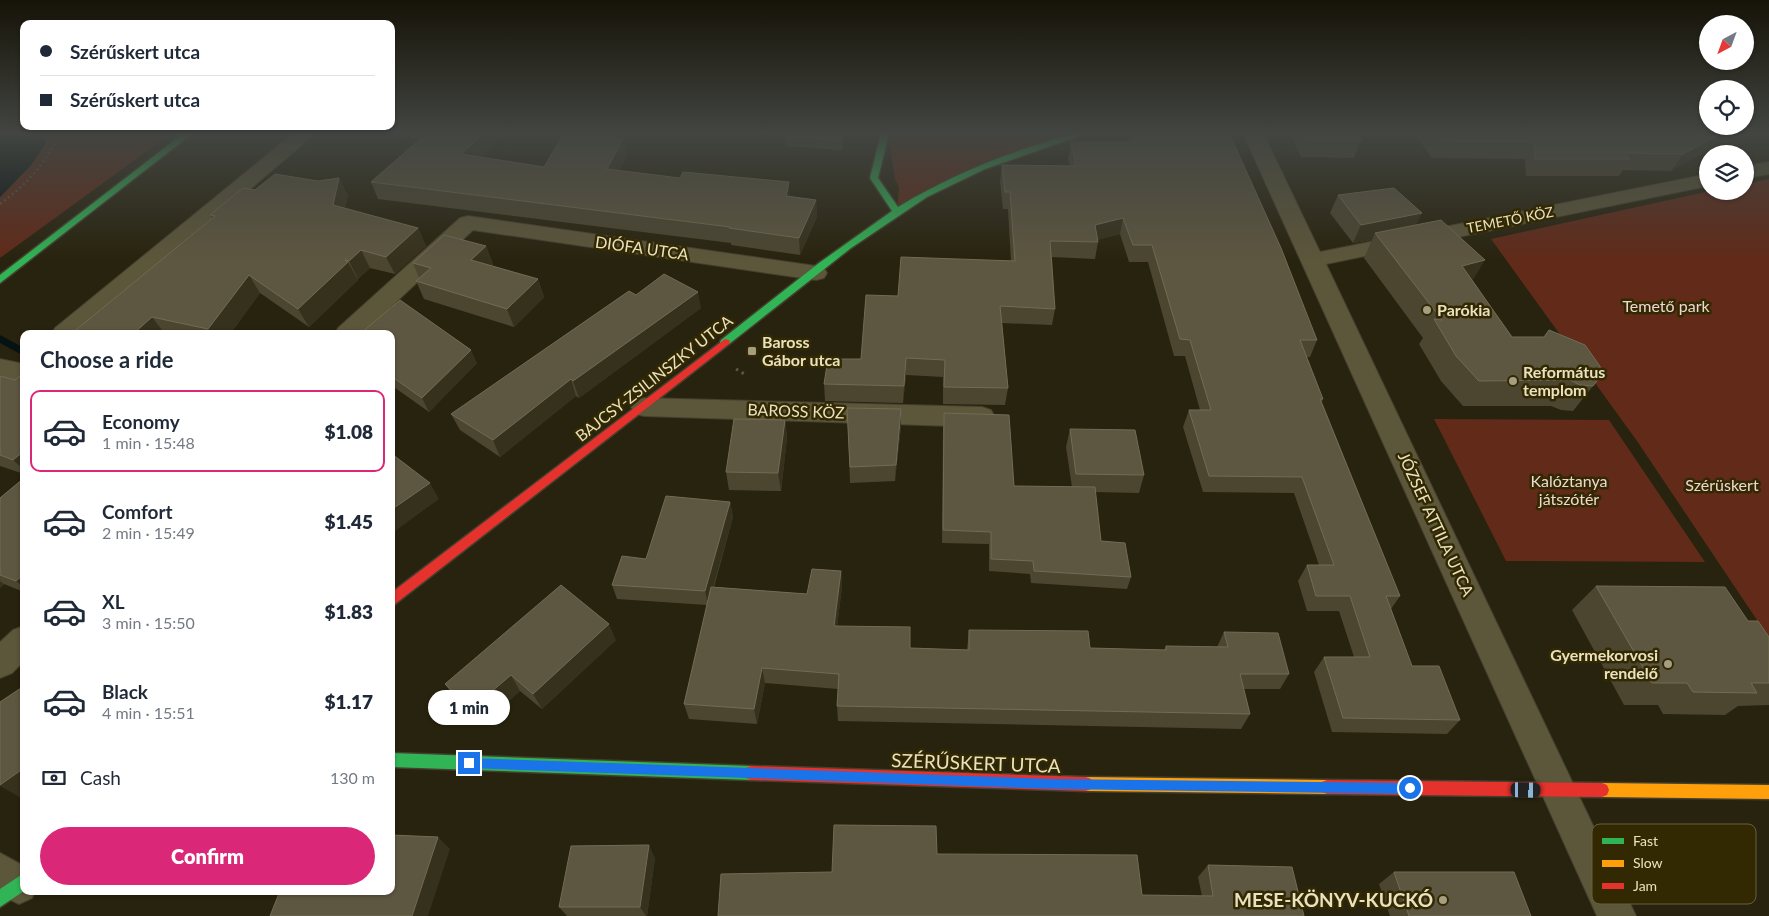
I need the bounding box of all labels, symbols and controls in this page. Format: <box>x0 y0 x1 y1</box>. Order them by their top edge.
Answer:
north arrow <box>1699 15 1754 70</box>
map controls <box>1699 15 1754 200</box>
text: Szérűskert utca <box>70 40 200 63</box>
button: locate <box>1699 80 1754 135</box>
text: Szérűskert utca <box>70 88 200 111</box>
button: layers <box>1699 145 1754 200</box>
street label: TEMETŐ KÖZ <box>1465 203 1555 236</box>
street label: DIÓFA UTCA <box>594 232 690 263</box>
park label: Temető park <box>1622 296 1710 315</box>
place label: Parókia <box>1437 300 1490 319</box>
marker: Parókia <box>1421 304 1433 316</box>
street label: BAJCSY-ZSILINSZKY UTCA <box>571 310 736 445</box>
place label: Baross Gábor utca <box>762 332 840 369</box>
marker: Baross Gábor utca <box>746 345 758 357</box>
text: Choose a ride <box>40 346 174 373</box>
place label: Református templom <box>1523 362 1605 399</box>
marker: Református templom <box>1507 375 1519 387</box>
street label: BAROSS KÖZ <box>747 399 845 422</box>
icon: car <box>42 409 87 454</box>
text: Economy <box>102 410 180 433</box>
text: $1.08 <box>324 420 373 443</box>
text: 1 min · 15:48 <box>102 433 195 452</box>
street label: JÓZSEF ATTILA UTCA <box>1395 449 1478 599</box>
park label: Kalóztanya játszótér <box>1531 471 1607 508</box>
park label: Szérüskert <box>1685 475 1759 494</box>
icon: car <box>42 499 87 544</box>
text: Comfort <box>102 500 173 523</box>
text: $1.45 <box>324 510 373 533</box>
text: 2 min · 15:49 <box>102 523 195 542</box>
icon: car <box>42 589 87 634</box>
text: XL <box>102 590 125 613</box>
text: $1.83 <box>324 600 373 623</box>
text: 3 min · 15:50 <box>102 613 195 632</box>
place label: Gyermekorvosi rendelő <box>1550 645 1658 682</box>
marker: Gyermekorvosi rendelő <box>1662 658 1674 670</box>
icon: car <box>42 679 87 724</box>
text: Black <box>102 680 148 703</box>
text: $1.17 <box>324 690 373 713</box>
callout: 1 min <box>428 690 510 726</box>
text: 1 min <box>449 698 489 717</box>
text: 4 min · 15:51 <box>102 703 195 722</box>
street label: SZÉRŰSKERT UTCA <box>891 748 1061 777</box>
route end <box>458 752 480 774</box>
icon: cash <box>40 764 68 792</box>
text: Cash <box>80 766 121 789</box>
text: 130 m <box>330 768 375 787</box>
route start <box>1399 777 1421 799</box>
car <box>1510 782 1541 798</box>
legend <box>1592 824 1756 904</box>
button: Confirm <box>40 827 375 885</box>
text: Fast <box>1633 832 1658 849</box>
text: Slow <box>1633 854 1663 871</box>
text: Jam <box>1633 877 1657 894</box>
place label: MESE-KÖNYV-KUCKÓ <box>1234 888 1433 911</box>
marker: MESE-KÖNYV-KUCKÓ <box>1437 894 1449 906</box>

